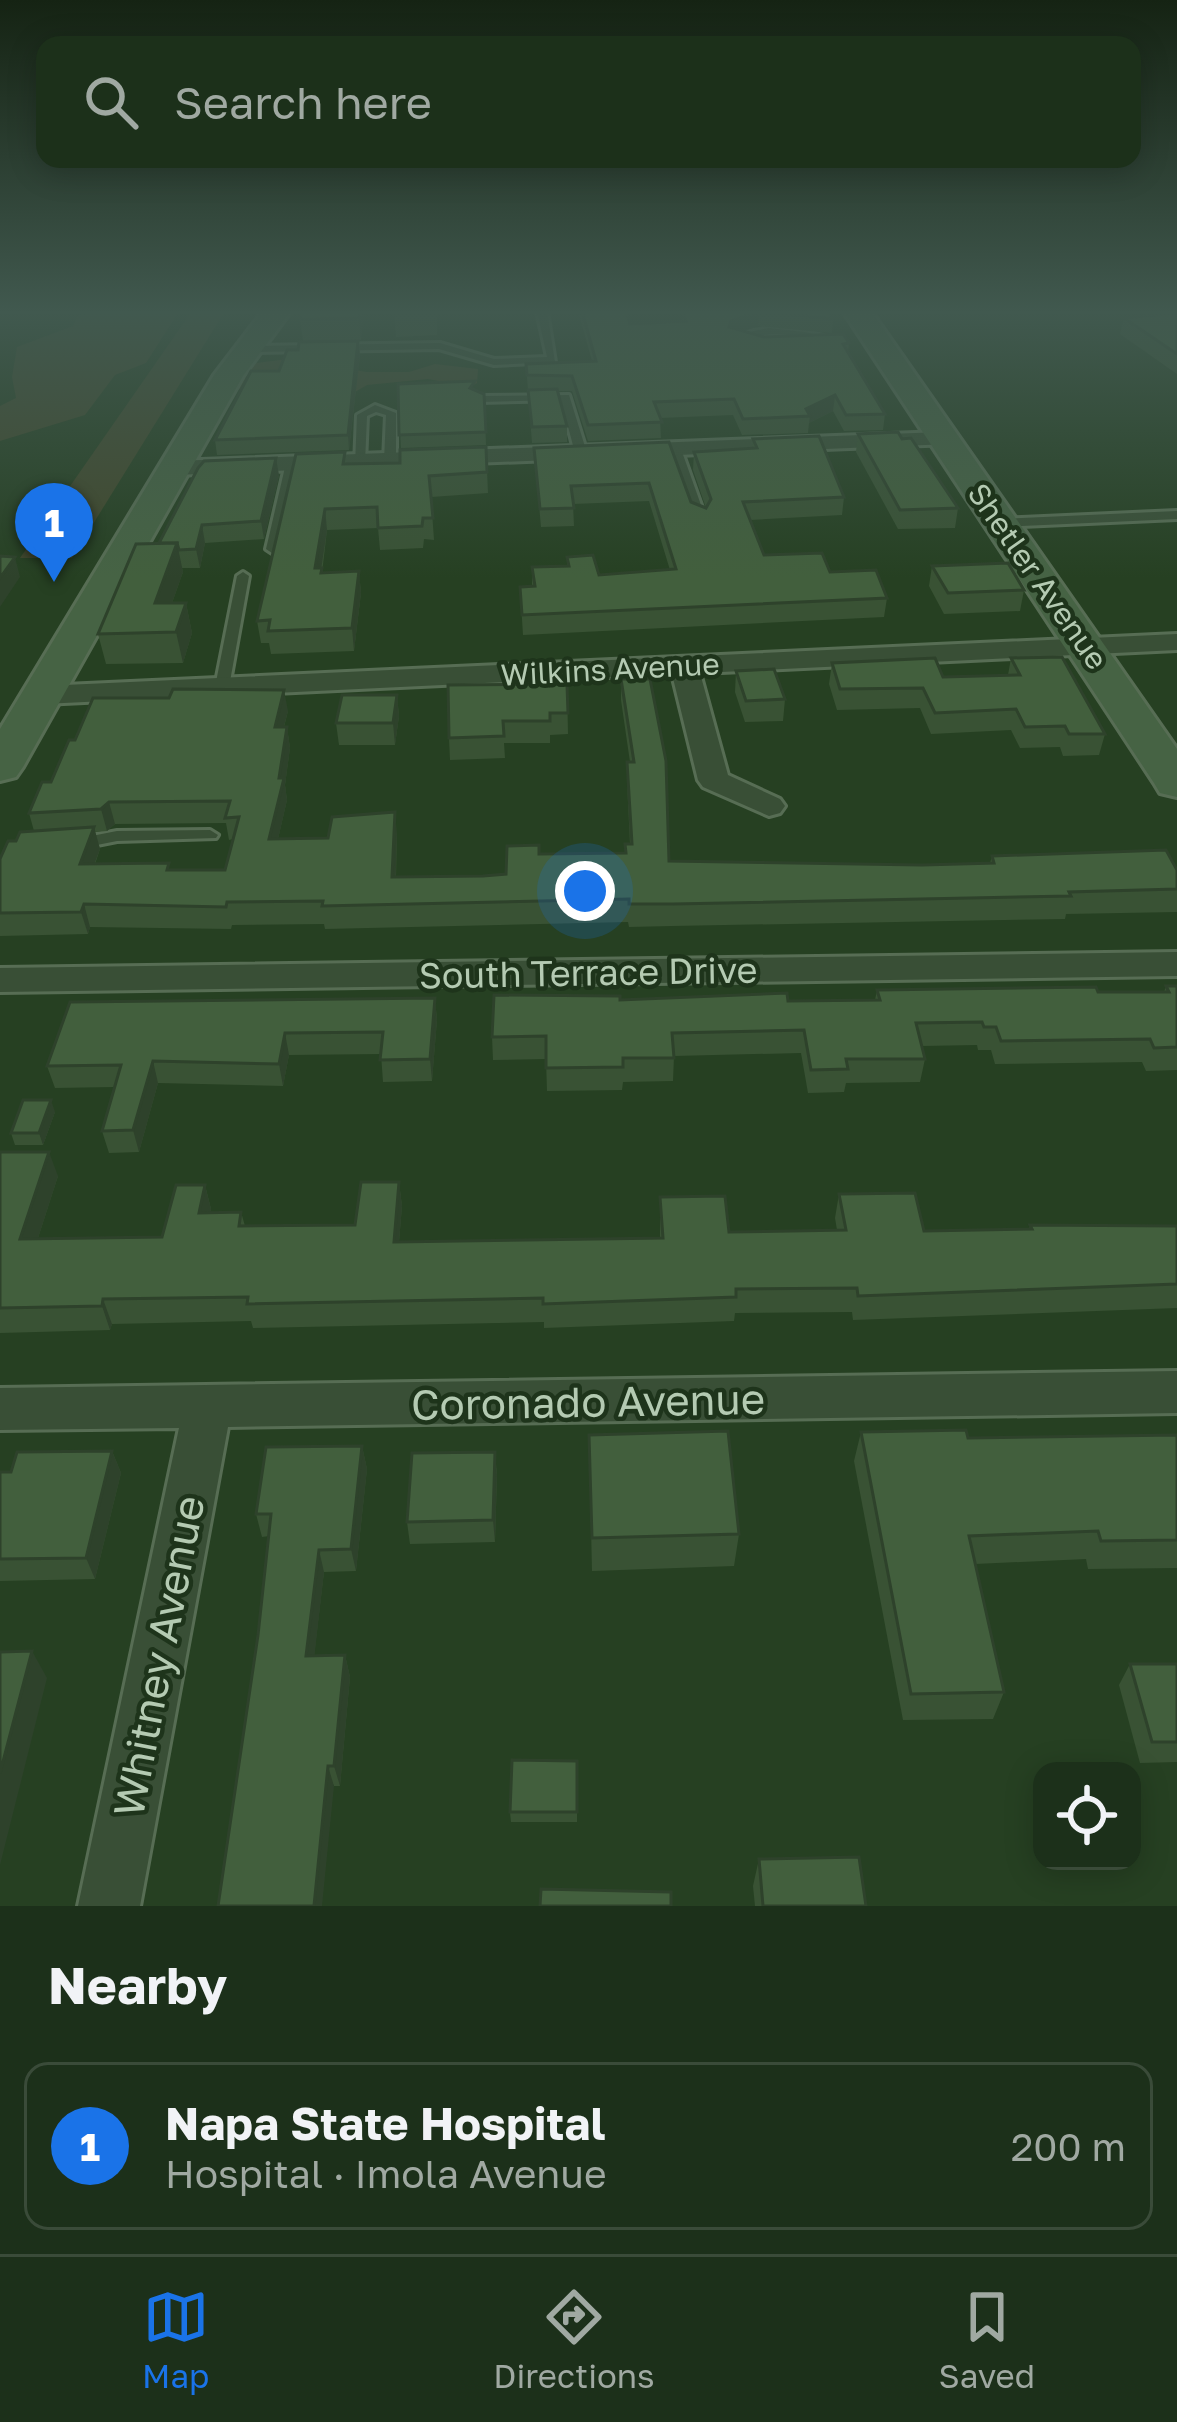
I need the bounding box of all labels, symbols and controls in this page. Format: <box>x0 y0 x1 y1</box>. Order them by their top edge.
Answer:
search box <box>36 36 1141 168</box>
icon: search <box>78 69 144 135</box>
text: Search here <box>174 75 432 129</box>
street label: Shetler Avenue <box>960 476 1116 676</box>
pin: 1 <box>15 483 93 582</box>
street label: Wilkins Avenue <box>500 645 720 693</box>
your location <box>555 861 615 921</box>
street label: South Terrace Drive <box>418 948 758 996</box>
street label: Coronado Avenue <box>410 1373 766 1429</box>
street label: Whitney Avenue <box>102 1491 214 1821</box>
map controls <box>1033 1762 1141 1870</box>
button: locate <box>1033 1762 1141 1870</box>
text: Nearby <box>48 1954 227 2015</box>
text: Napa State Hospital <box>165 2096 606 2150</box>
text: 1 <box>80 2123 100 2170</box>
text: 200 m <box>1011 2123 1126 2170</box>
text: Hospital · Imola Avenue <box>165 2150 607 2197</box>
tab: Map <box>142 2284 209 2395</box>
tab: Directions <box>493 2284 655 2395</box>
tab: Saved <box>939 2284 1035 2395</box>

